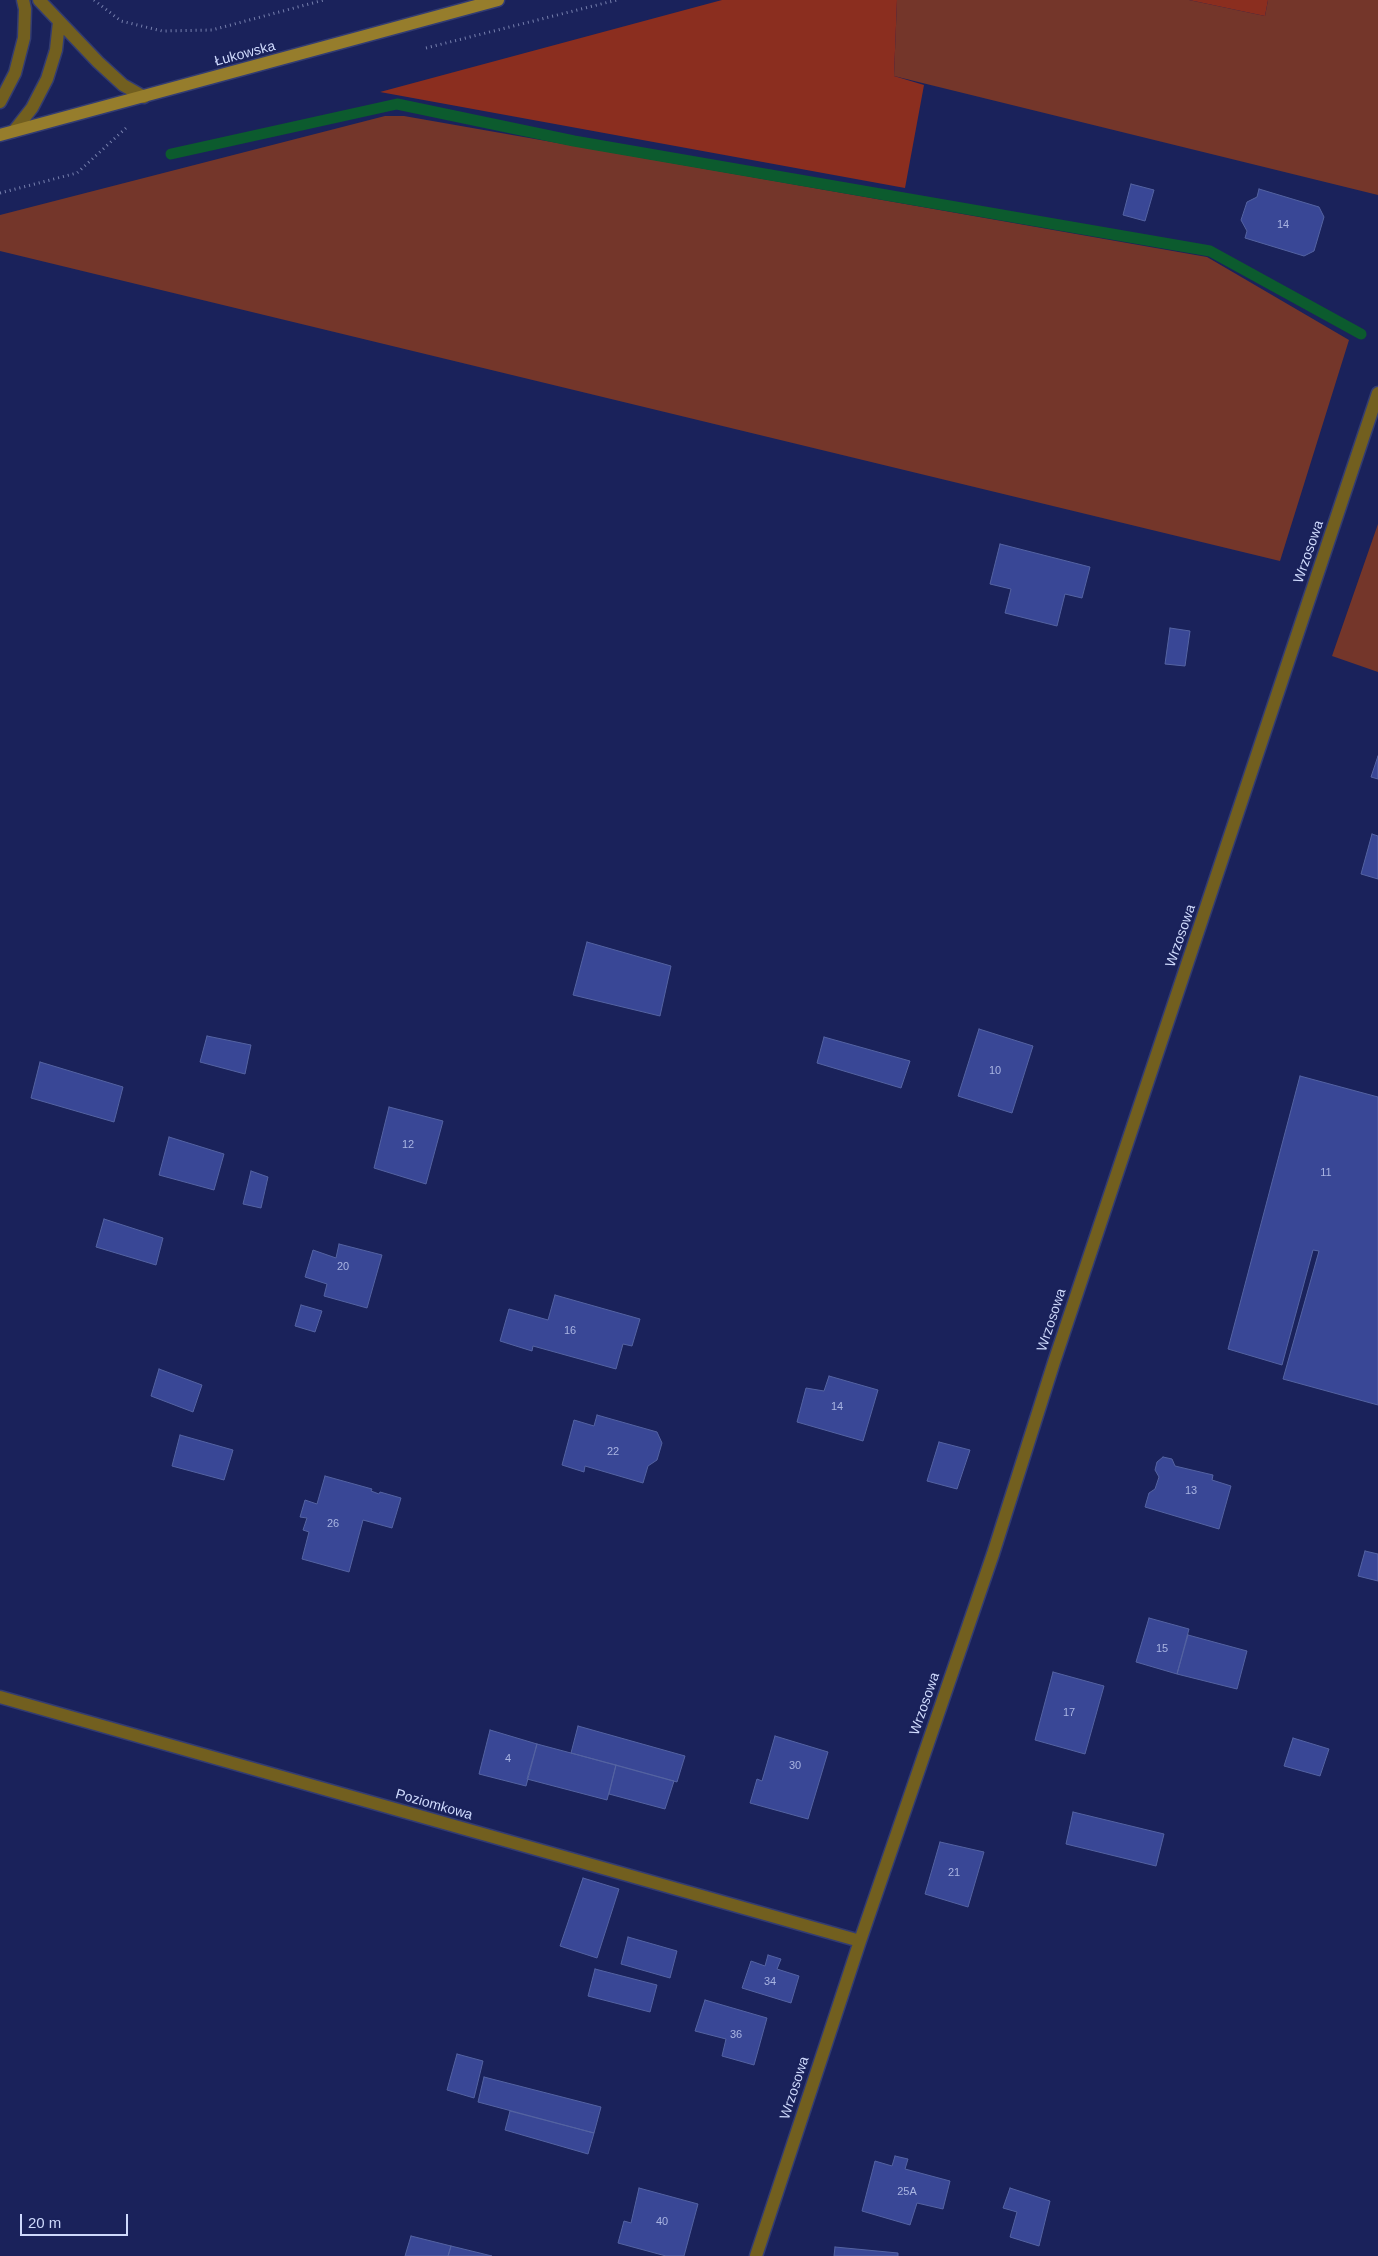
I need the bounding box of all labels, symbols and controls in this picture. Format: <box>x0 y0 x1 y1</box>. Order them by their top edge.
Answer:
street label: Łukowska <box>213 38 277 70</box>
house number: 14 <box>1277 218 1289 232</box>
street label: Wrzosowa <box>1290 518 1328 586</box>
street label: Wrzosowa <box>1162 902 1200 970</box>
house number: 10 <box>989 1064 1001 1078</box>
house number: 12 <box>402 1138 414 1152</box>
house number: 11 <box>1320 1166 1332 1180</box>
house number: 20 <box>337 1260 349 1274</box>
street label: Wrzosowa <box>1034 1286 1070 1354</box>
house number: 16 <box>564 1324 576 1338</box>
house number: 14 <box>831 1400 843 1414</box>
house number: 22 <box>607 1445 619 1459</box>
house number: 13 <box>1185 1484 1197 1498</box>
house number: 26 <box>327 1517 339 1531</box>
house number: 15 <box>1156 1642 1168 1656</box>
street label: Wrzosowa <box>906 1670 944 1738</box>
house number: 17 <box>1063 1706 1075 1720</box>
house number: 4 <box>505 1752 511 1766</box>
house number: 30 <box>789 1759 801 1773</box>
street label: Poziomkowa <box>394 1786 474 1824</box>
house number: 21 <box>948 1866 960 1880</box>
house number: 34 <box>764 1975 776 1989</box>
house number: 36 <box>730 2028 742 2042</box>
street label: Wrzosowa <box>777 2054 813 2122</box>
house number: 25A <box>897 2185 917 2199</box>
scale bar <box>22 2204 130 2236</box>
text: 20 m <box>28 2214 61 2231</box>
house number: 40 <box>656 2215 668 2229</box>

